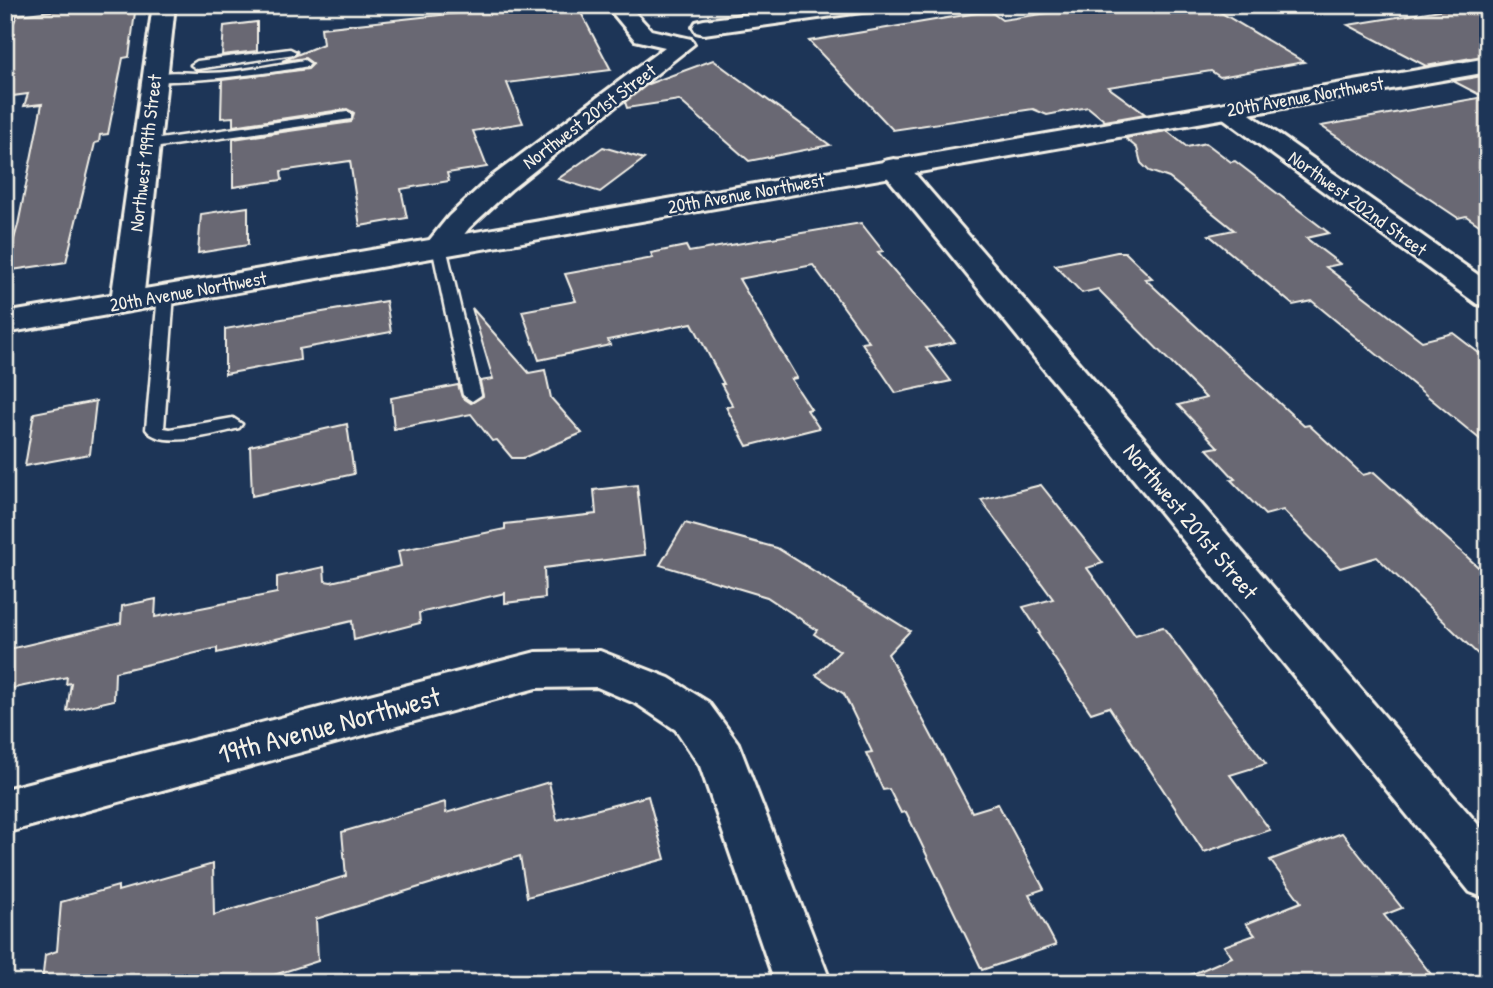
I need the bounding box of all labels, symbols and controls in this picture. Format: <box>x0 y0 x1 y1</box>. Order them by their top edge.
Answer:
street label: Northwest 201st Street <box>517 57 661 175</box>
street label: 20th Avenue Northwest <box>1225 69 1386 123</box>
street label: Northwest 199th Street <box>122 72 168 233</box>
street label: Northwest 202nd Street <box>1284 144 1433 262</box>
street label: 20th Avenue Northwest <box>666 166 827 220</box>
street label: 20th Avenue Northwest <box>108 264 269 318</box>
street label: Northwest 201st Street <box>1117 436 1266 606</box>
street label: 19th Avenue Northwest <box>214 677 445 773</box>

